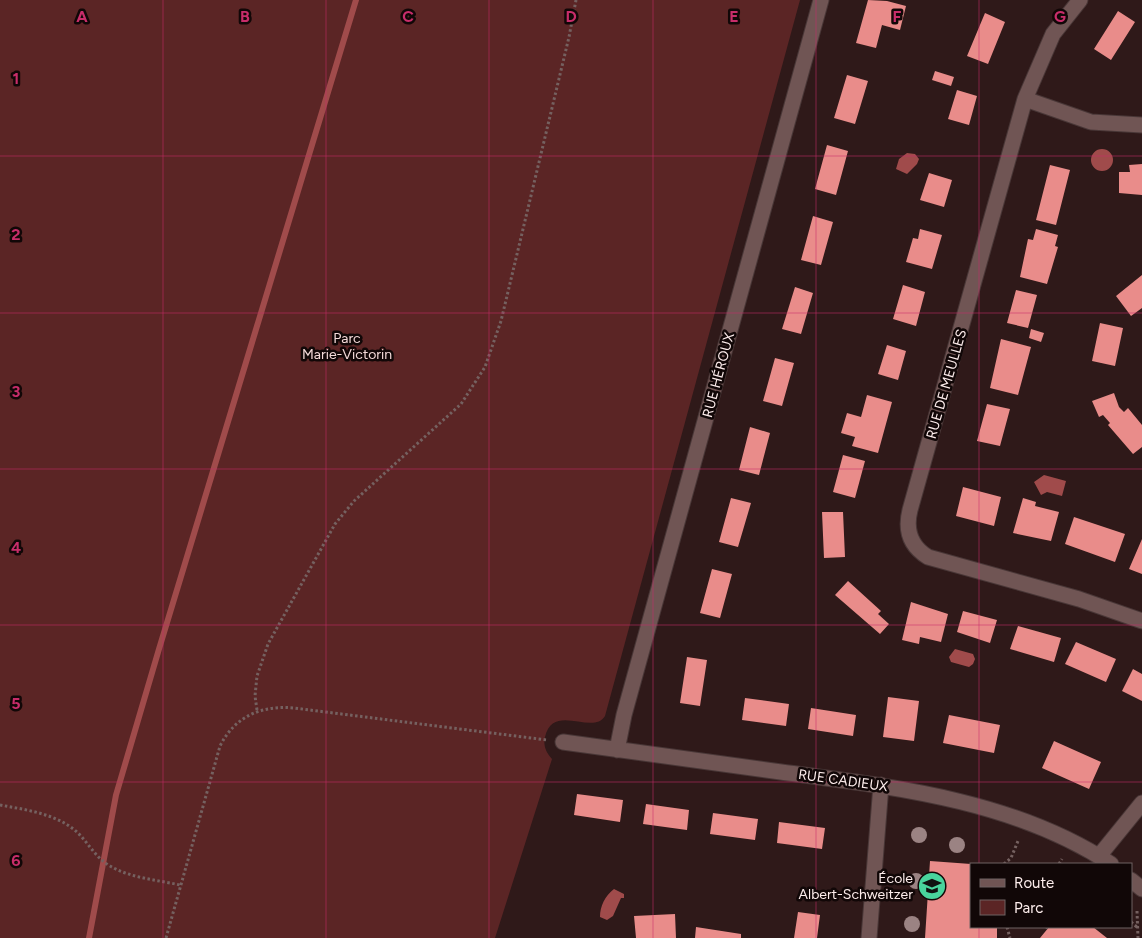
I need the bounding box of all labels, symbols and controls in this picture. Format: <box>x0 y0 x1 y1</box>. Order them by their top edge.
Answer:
text: A <box>76 7 88 26</box>
text: B <box>240 7 250 26</box>
text: C <box>402 7 414 26</box>
text: D <box>565 7 577 26</box>
text: E <box>729 7 739 26</box>
text: F <box>893 7 902 26</box>
text: G <box>1054 7 1066 26</box>
text: 1 <box>13 69 19 88</box>
text: 2 <box>11 225 21 244</box>
street label: RUE DE MEULLES <box>923 327 970 441</box>
park label: Parc Marie-Victorin <box>302 330 392 363</box>
street label: RUE HÉROUX <box>699 330 738 420</box>
text: 3 <box>12 382 21 401</box>
text: 4 <box>11 538 21 557</box>
text: 5 <box>11 694 21 713</box>
street label: RUE CADIEUX <box>797 766 889 795</box>
text: 6 <box>11 851 21 870</box>
legend <box>970 863 1132 928</box>
place label: École Albert-Schweitzer <box>799 870 913 903</box>
school or university icon: École Albert-Schweitzer <box>917 871 947 901</box>
text: Route <box>1014 874 1054 892</box>
text: Parc <box>1014 899 1043 917</box>

